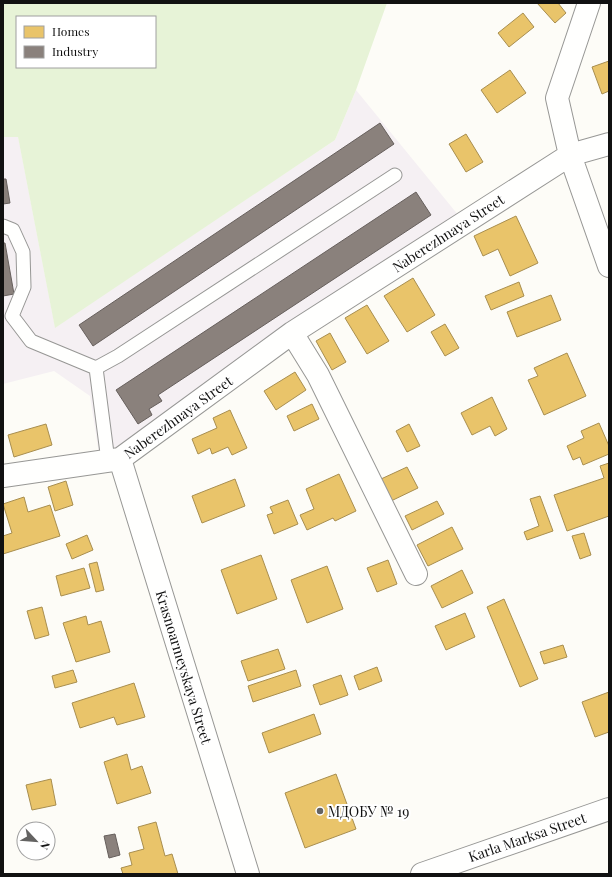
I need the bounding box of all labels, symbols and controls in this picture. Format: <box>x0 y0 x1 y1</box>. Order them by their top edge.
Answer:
legend <box>16 16 156 68</box>
text: Homes <box>52 23 90 39</box>
text: Industry <box>52 43 98 59</box>
street label: Naberezhnaya Street <box>388 189 508 276</box>
street label: Naberezhnaya Street <box>120 371 237 463</box>
street label: Krasnoarmeyskaya Street <box>152 588 217 747</box>
place label: МДОБУ № 19 <box>328 802 409 821</box>
marker: МДОБУ № 19 <box>315 806 325 816</box>
street label: Karla Marksa Street <box>466 808 589 866</box>
north arrow <box>16 821 56 861</box>
text: N <box>37 839 54 853</box>

